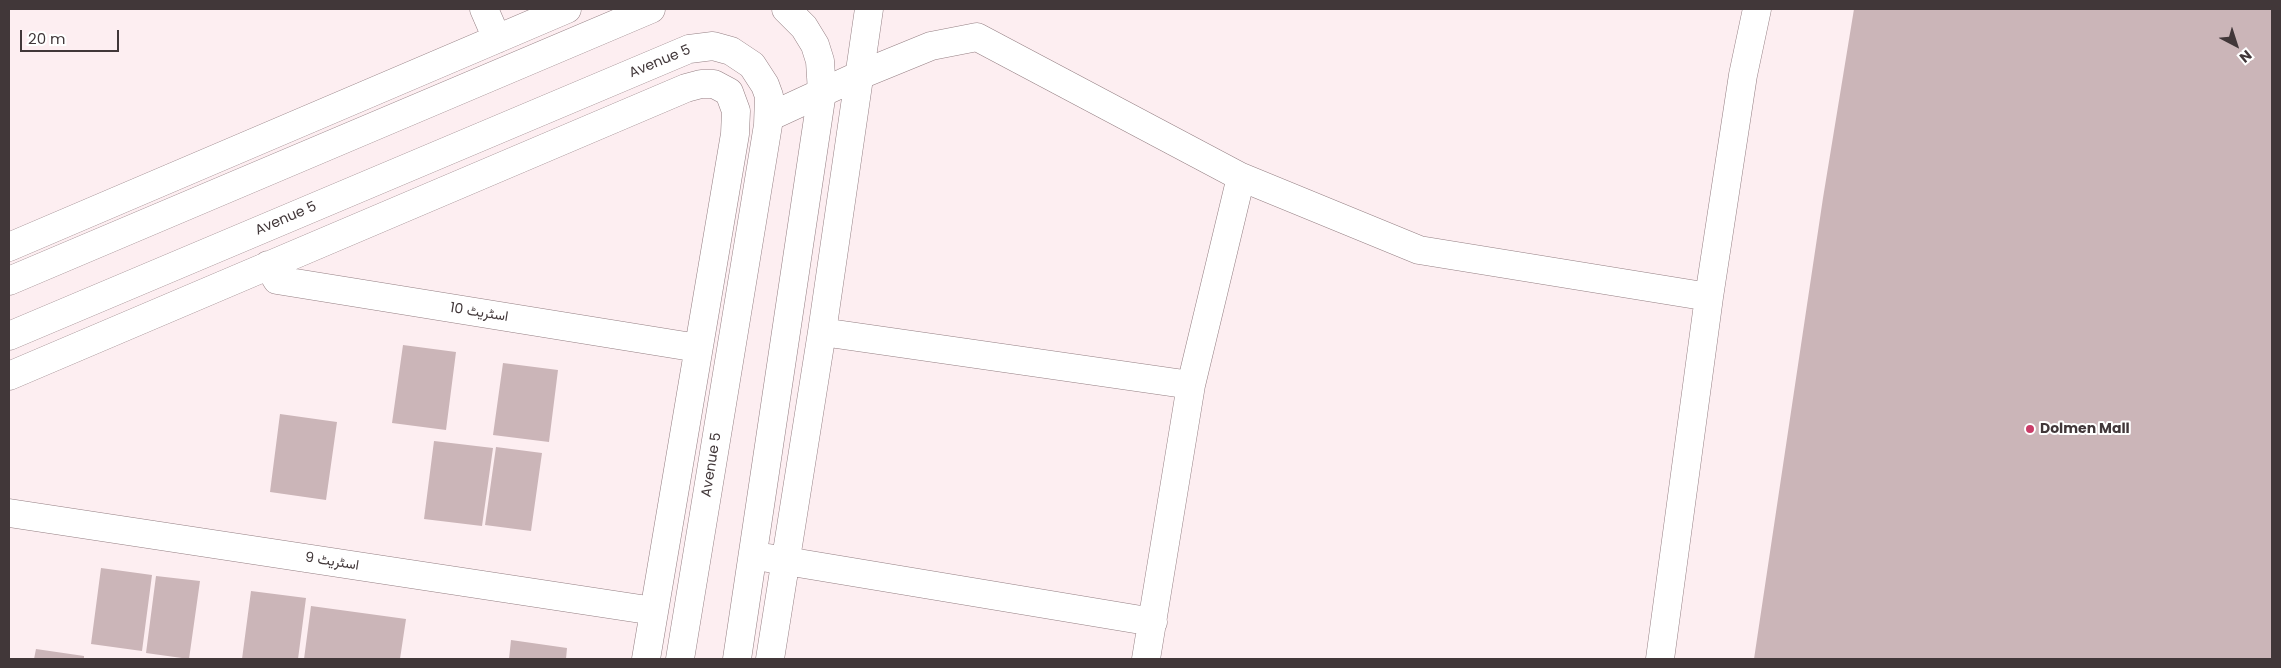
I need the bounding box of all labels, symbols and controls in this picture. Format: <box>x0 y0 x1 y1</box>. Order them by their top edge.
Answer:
scale bar <box>22 20 121 52</box>
north arrow <box>2211 20 2261 70</box>
text: 20 m <box>28 28 66 49</box>
street label: Avenue 5 <box>627 42 693 82</box>
text: N <box>2235 45 2256 68</box>
street label: Avenue 5 <box>253 199 319 239</box>
street label: اسٹریٹ 10 <box>449 300 509 326</box>
place label: Dolmen Mall <box>2040 421 2130 437</box>
marker: Dolmen Mall <box>2024 423 2036 435</box>
street label: Avenue 5 <box>699 432 725 498</box>
street label: اسٹریٹ 9 <box>304 549 360 575</box>

